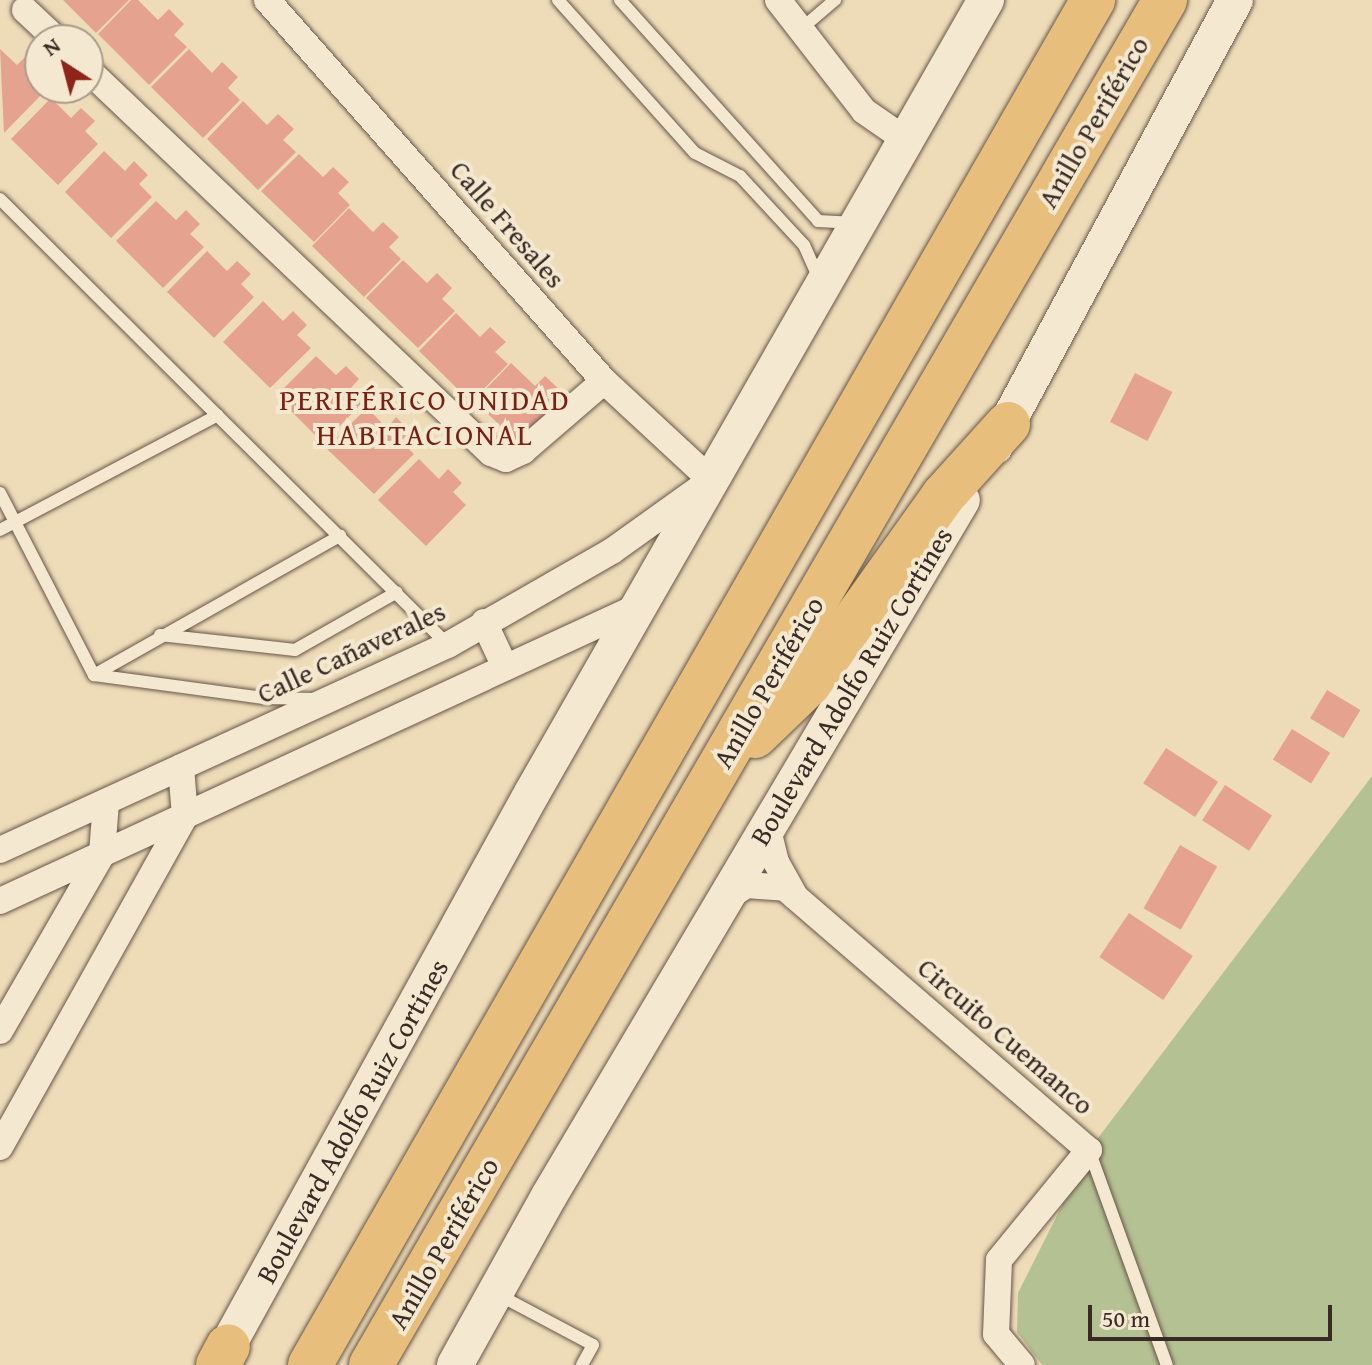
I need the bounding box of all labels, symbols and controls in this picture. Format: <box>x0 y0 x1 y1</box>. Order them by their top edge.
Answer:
north arrow <box>24 24 104 104</box>
text: N <box>36 29 66 63</box>
street label: Anillo Periférico <box>1030 30 1156 214</box>
street label: Calle Fresales <box>444 153 572 295</box>
district label: PERIFÉRICO UNIDAD HABITACIONAL <box>279 381 571 452</box>
street label: Boulevard Adolfo Ruiz Cortines <box>743 521 959 851</box>
street label: Anillo Periférico <box>705 590 831 774</box>
street label: Calle Cañaverales <box>252 594 450 710</box>
street label: Circuito Cuemanco <box>911 951 1101 1121</box>
street label: Boulevard Adolfo Ruiz Cortines <box>249 953 455 1289</box>
street label: Anillo Periférico <box>380 1151 506 1335</box>
scale bar <box>1092 1289 1336 1339</box>
text: 50 m <box>1102 1301 1150 1336</box>

